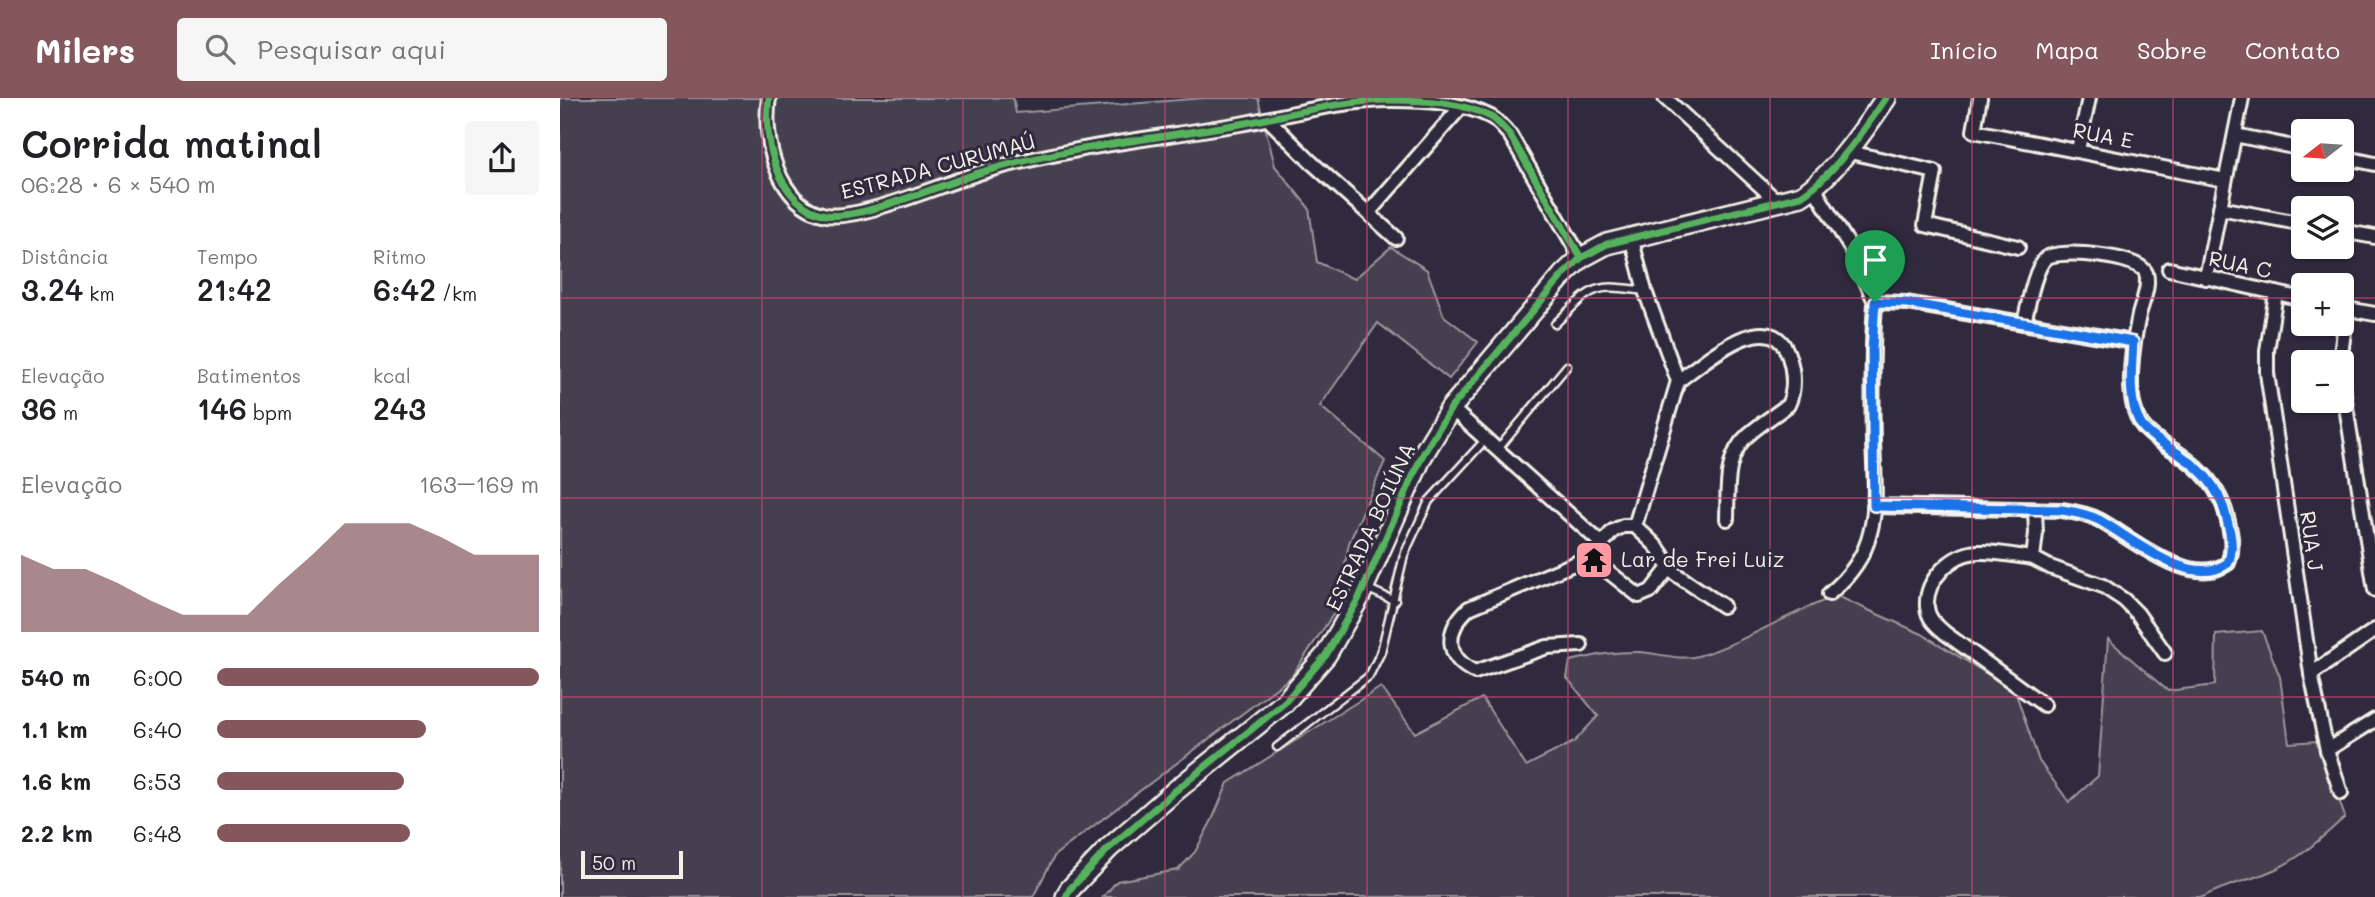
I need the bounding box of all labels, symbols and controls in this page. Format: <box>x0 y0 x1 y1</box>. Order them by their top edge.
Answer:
search box <box>177 18 667 81</box>
text: Milers <box>35 28 135 71</box>
icon: search <box>201 30 239 68</box>
text: Pesquisar aqui <box>257 32 446 66</box>
text: Início <box>1930 34 1997 65</box>
text: Mapa <box>2035 34 2099 65</box>
text: Sobre <box>2137 34 2207 65</box>
text: Contato <box>2245 34 2340 65</box>
street label: RUA E <box>2071 115 2136 154</box>
text: Corrida matinal <box>21 118 322 168</box>
north arrow <box>2291 119 2354 182</box>
map controls <box>2291 119 2354 413</box>
button: share <box>465 121 539 195</box>
street label: ESTRADA CURUMAÚ <box>838 127 1038 204</box>
text: 06:28 · 6 × 540 m <box>21 169 216 199</box>
button: layers <box>2291 196 2354 259</box>
pin <box>1845 230 1905 302</box>
icon: arrive <box>1856 241 1894 279</box>
text: Distância <box>21 244 109 269</box>
text: Tempo <box>197 244 257 269</box>
text: Ritmo <box>373 244 426 269</box>
street label: RUA C <box>2206 244 2274 283</box>
text: 3.24 <box>21 269 83 309</box>
text: 21:42 <box>197 269 272 309</box>
text: 6:42 <box>373 269 436 309</box>
button: + <box>2291 273 2354 336</box>
text: km <box>83 281 115 306</box>
text: /km <box>436 281 477 306</box>
button: − <box>2291 350 2354 413</box>
text: Elevação <box>21 363 105 388</box>
text: Batimentos <box>197 363 301 388</box>
text: kcal <box>373 363 411 388</box>
text: 36 <box>21 388 57 428</box>
text: 146 <box>197 388 247 428</box>
text: 243 <box>373 388 426 428</box>
text: m <box>57 400 78 425</box>
text: bpm <box>247 400 292 425</box>
street label: ESTRADA BOIÚNA <box>1319 438 1420 615</box>
text: Elevação <box>21 469 122 499</box>
text: 163–169 m <box>419 469 539 499</box>
street label: RUA J <box>2295 509 2330 573</box>
temple icon: Lar de Frei Luiz <box>1573 539 1615 581</box>
place label: Lar de Frei Luiz <box>1621 545 1784 572</box>
text: 540 m <box>21 662 90 692</box>
text: 6:00 <box>133 662 182 692</box>
text: 1.1 km <box>21 714 87 744</box>
text: 6:40 <box>133 714 182 744</box>
text: 1.6 km <box>21 766 91 796</box>
text: 6:53 <box>133 766 181 796</box>
text: 2.2 km <box>21 818 93 848</box>
text: 6:48 <box>133 818 181 848</box>
scale bar <box>581 848 682 880</box>
text: 50 m <box>592 850 636 875</box>

